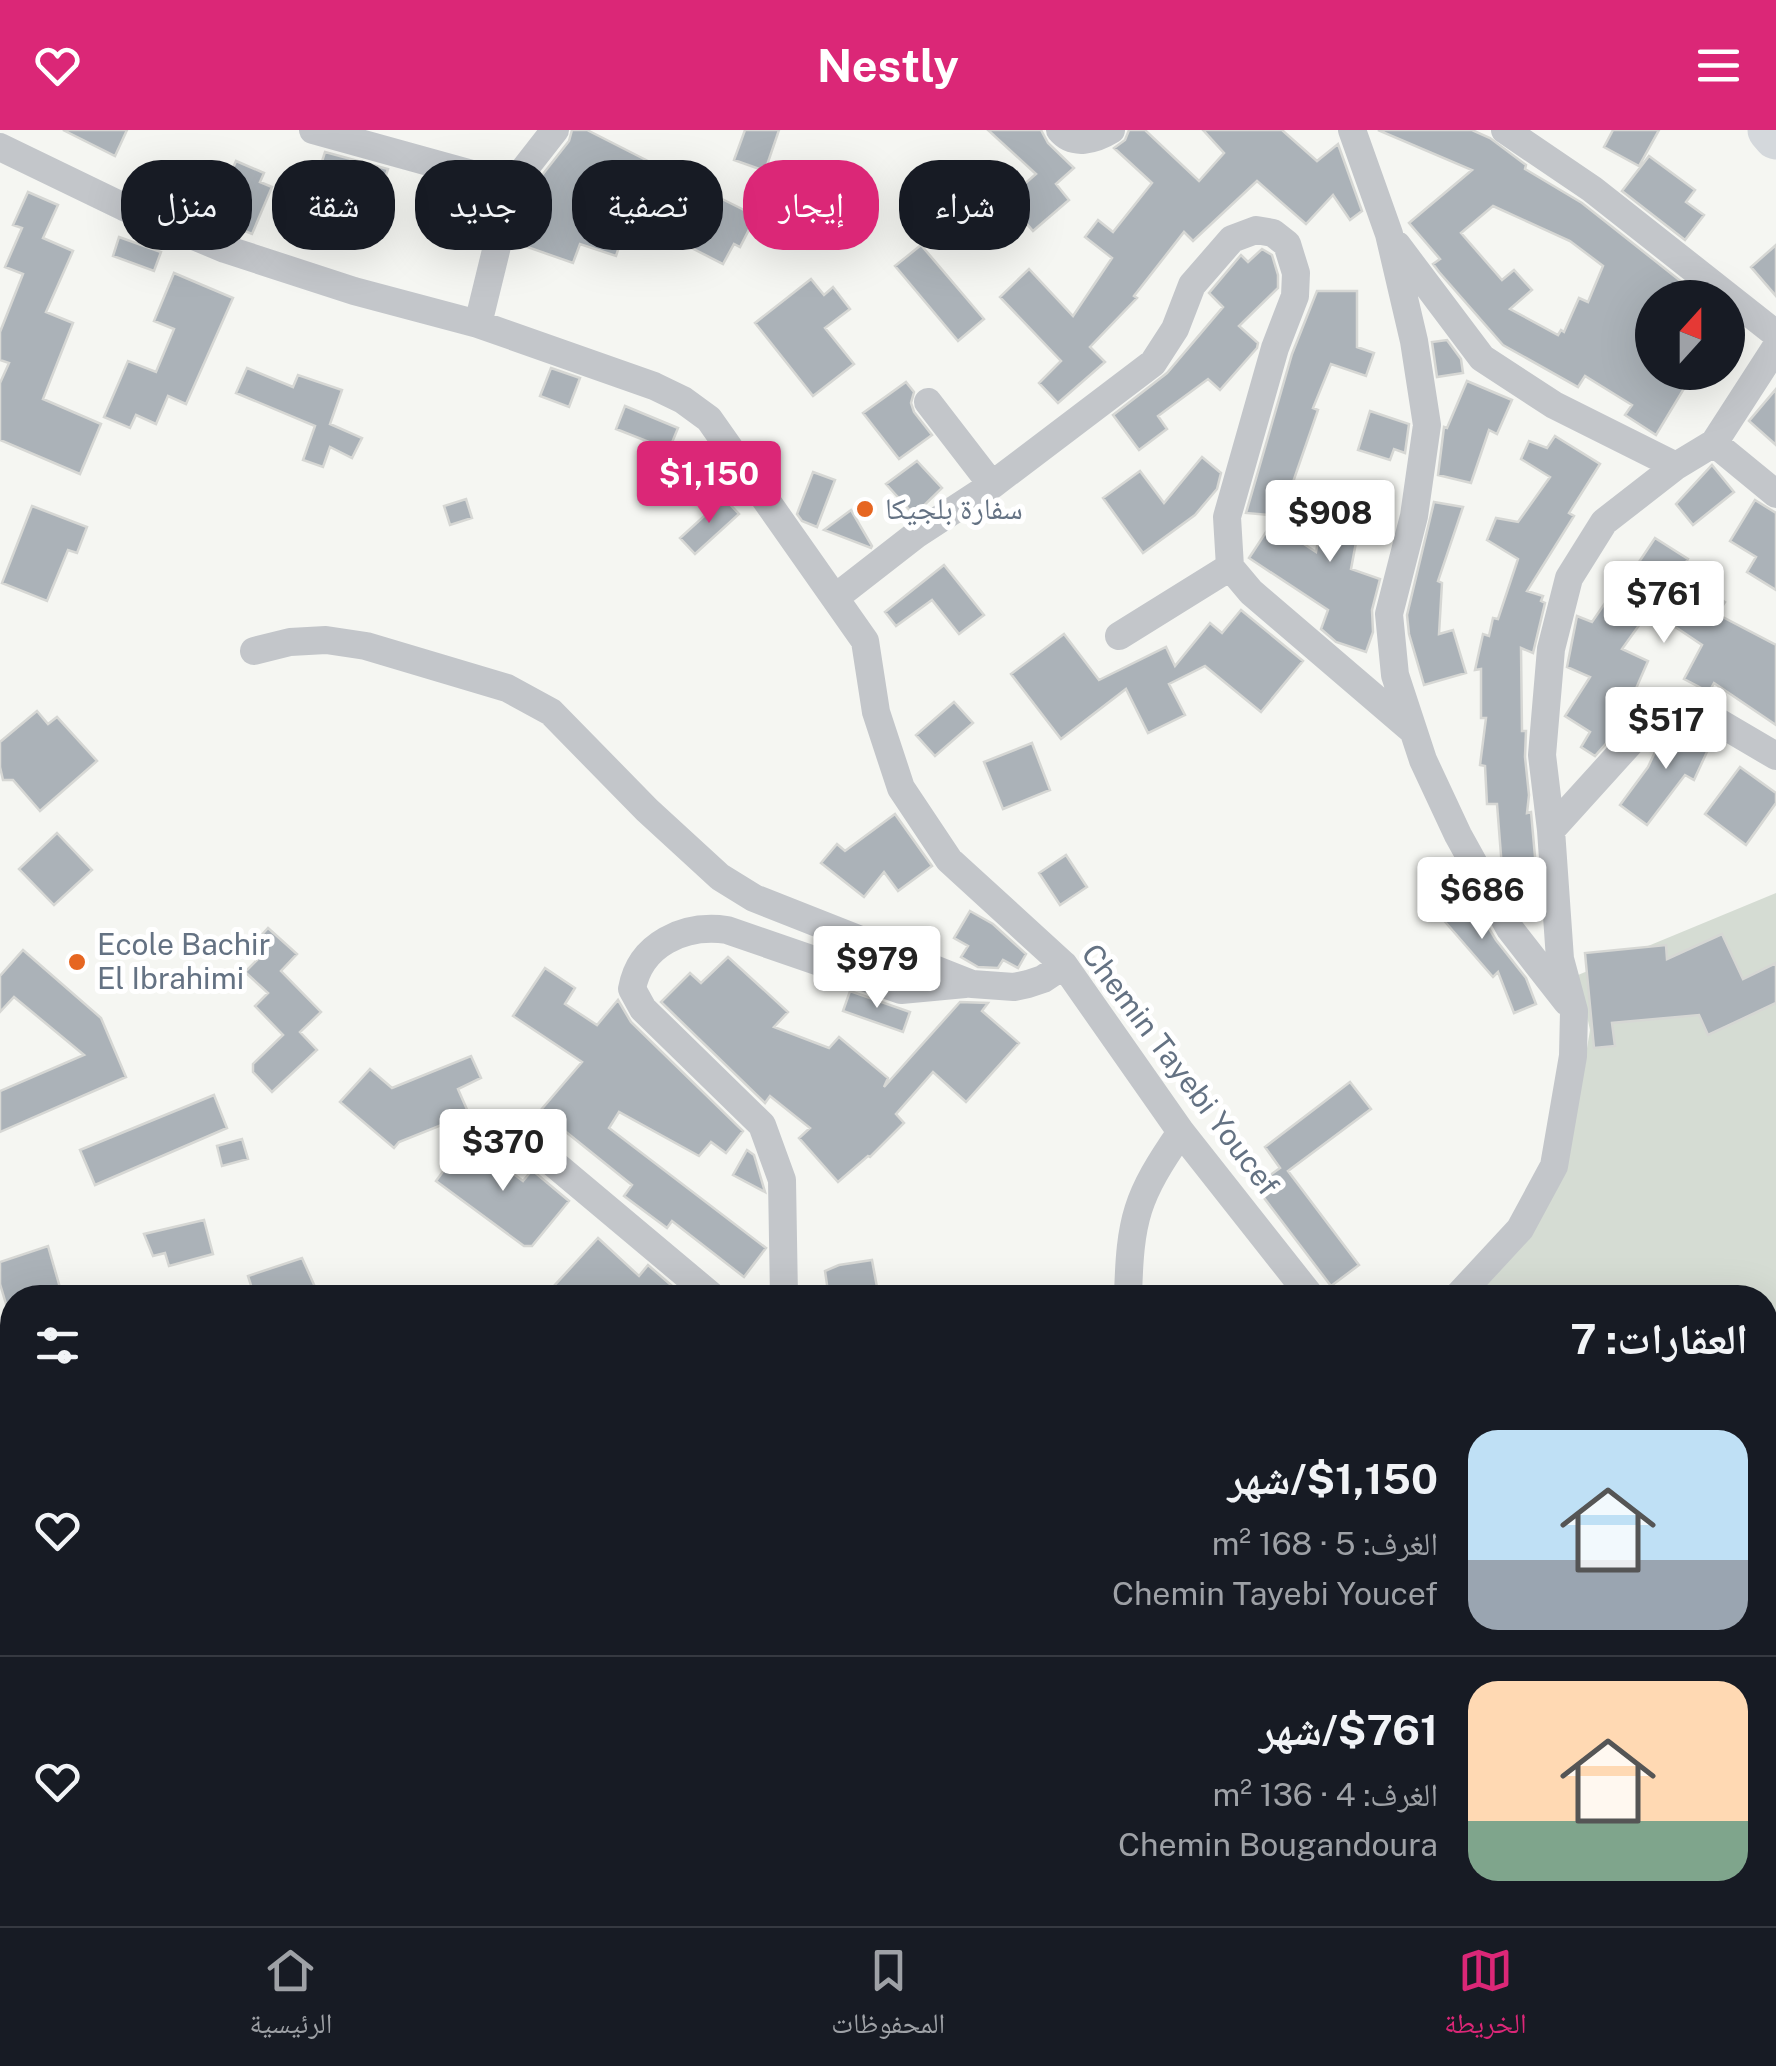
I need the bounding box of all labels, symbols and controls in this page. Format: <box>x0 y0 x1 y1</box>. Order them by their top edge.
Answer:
icon: heart <box>30 38 85 93</box>
icon: menu <box>1691 38 1746 93</box>
text: Nestly <box>817 39 959 92</box>
chip: منزل <box>121 160 252 250</box>
chip: شقة <box>272 160 395 250</box>
chip: جديد <box>415 160 552 250</box>
chip: تصفية <box>572 160 723 250</box>
chip: إيجار <box>743 160 879 250</box>
chip: شراء <box>899 160 1030 250</box>
north arrow <box>1635 280 1745 390</box>
map controls <box>1635 280 1745 390</box>
pin: $1,150 <box>628 441 790 526</box>
text: $1,150 <box>659 455 759 492</box>
pin: $908 <box>1271 480 1389 565</box>
place label: سفارة بلجيكا <box>885 490 1023 526</box>
text: $908 <box>1288 494 1372 531</box>
marker: سفارة بلجيكا <box>854 498 876 520</box>
pin: $761 <box>1605 561 1723 646</box>
text: $761 <box>1626 575 1702 612</box>
pin: $517 <box>1607 687 1725 772</box>
text: $517 <box>1627 701 1705 738</box>
pin: $686 <box>1423 857 1541 942</box>
text: $686 <box>1439 871 1525 908</box>
place label: Ecole Bachir El Ibrahimi <box>97 926 270 996</box>
pin: $979 <box>818 926 936 1011</box>
street label: Chemin Tayebi Youcef <box>1074 936 1287 1202</box>
text: $979 <box>835 940 919 977</box>
marker: Ecole Bachir El Ibrahimi <box>66 951 88 973</box>
pin: $370 <box>444 1109 562 1194</box>
text: $370 <box>462 1123 544 1160</box>
text: العقارات: 7 <box>1570 1314 1748 1363</box>
icon: filters <box>30 1318 85 1373</box>
text: $1,150/شهر <box>1228 1454 1438 1503</box>
icon: home <box>1548 1470 1668 1590</box>
icon: heart <box>30 1503 85 1558</box>
text: الغرف: 5 · 168 m² <box>1212 1525 1438 1562</box>
text: Chemin Tayebi Youcef <box>1112 1575 1438 1612</box>
text: $761/شهر <box>1259 1705 1438 1754</box>
icon: home <box>1548 1721 1668 1841</box>
icon: heart <box>30 1754 85 1809</box>
text: الغرف: 4 · 136 m² <box>1213 1776 1438 1813</box>
text: Chemin Bougandoura <box>1118 1826 1438 1863</box>
tab: الرئيسية <box>249 1943 332 2051</box>
tab: المحفوظات <box>831 1943 945 2051</box>
tab: الخريطة <box>1444 1943 1527 2051</box>

